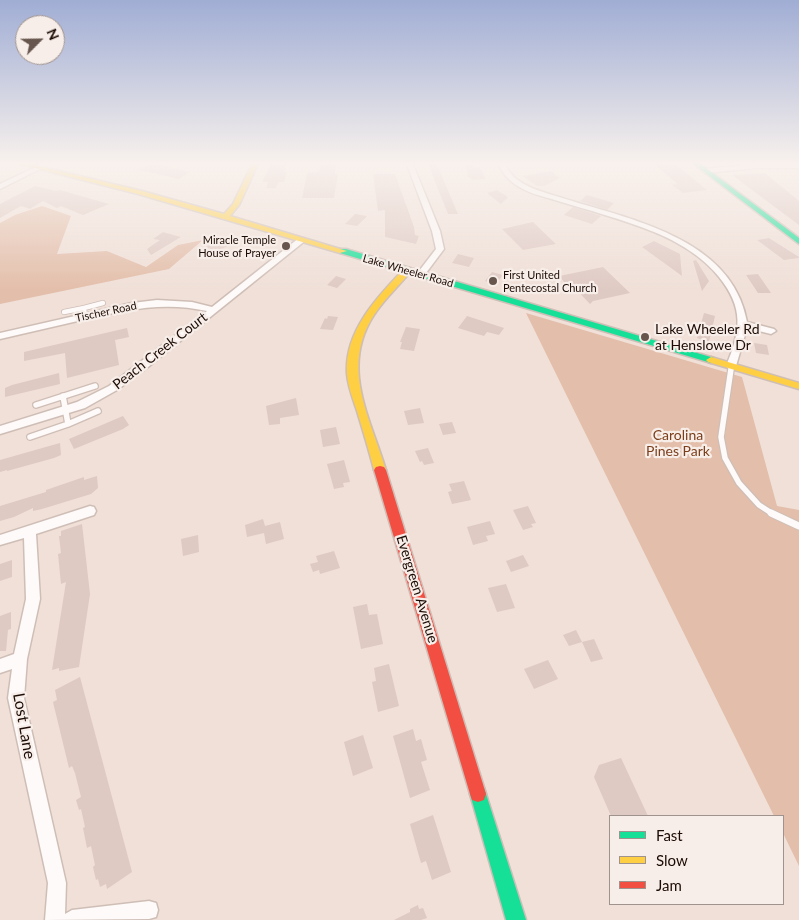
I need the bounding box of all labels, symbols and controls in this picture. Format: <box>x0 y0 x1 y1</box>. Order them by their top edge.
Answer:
north arrow <box>15 15 65 65</box>
text: N <box>43 26 63 43</box>
place label: Miracle Temple House of Prayer <box>198 233 276 259</box>
marker: Miracle Temple House of Prayer <box>280 240 292 252</box>
street label: Lake Wheeler Road <box>361 252 455 290</box>
place label: First United Pentecostal Church <box>503 268 597 294</box>
marker: First United Pentecostal Church <box>487 275 499 287</box>
street label: Tischer Road <box>74 299 138 325</box>
street label: Peach Creek Court <box>109 309 211 393</box>
place label: Lake Wheeler Rd at Henslowe Dr <box>655 321 759 354</box>
marker: Lake Wheeler Rd at Henslowe Dr <box>639 331 651 343</box>
park label: Carolina Pines Park <box>646 427 710 460</box>
street label: Evergreen Avenue <box>393 533 441 645</box>
street label: Lost Lane <box>9 691 39 761</box>
legend <box>609 815 784 905</box>
text: Fast <box>656 826 683 844</box>
text: Slow <box>656 851 688 869</box>
text: Jam <box>656 876 682 894</box>

